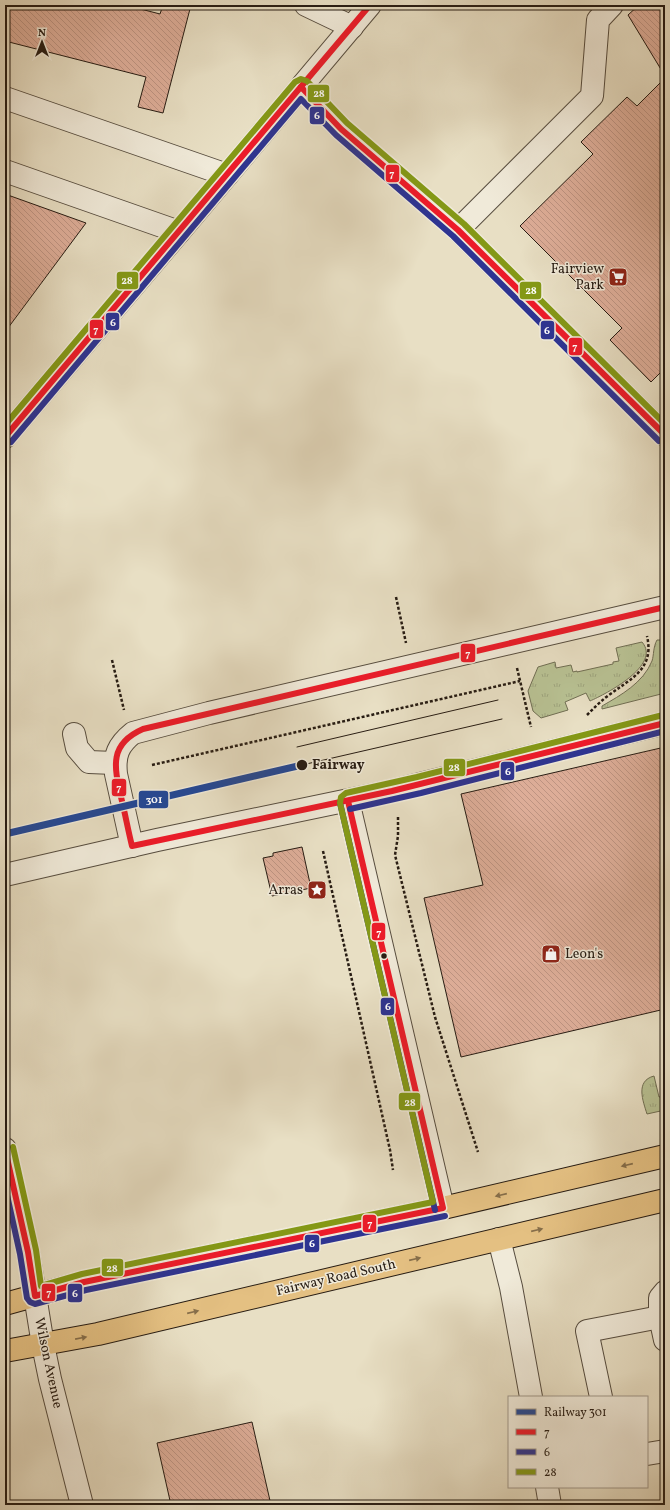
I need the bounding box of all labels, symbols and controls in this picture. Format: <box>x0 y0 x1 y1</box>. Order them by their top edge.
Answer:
north arrow <box>22 22 62 62</box>
text: N <box>38 26 46 41</box>
line badge: 28 <box>307 84 330 103</box>
text: 28 <box>313 87 325 102</box>
line badge: 6 <box>309 106 325 125</box>
text: 6 <box>314 109 320 124</box>
line badge: 7 <box>385 164 400 183</box>
text: 7 <box>389 167 395 182</box>
place label: Fairview Park <box>551 260 604 295</box>
supermarket icon: Fairview Park <box>607 266 629 288</box>
line badge: 28 <box>116 271 139 290</box>
text: 28 <box>121 274 133 289</box>
line badge: 28 <box>519 281 542 300</box>
text: 28 <box>525 284 537 299</box>
line badge: 6 <box>105 312 120 331</box>
text: 6 <box>110 316 116 331</box>
line badge: 7 <box>89 319 104 339</box>
line badge: 6 <box>540 320 555 340</box>
text: 7 <box>93 323 99 338</box>
text: 6 <box>544 324 550 339</box>
line badge: 7 <box>568 337 583 356</box>
text: 7 <box>572 340 578 355</box>
line badge: 7 <box>460 643 476 663</box>
text: 7 <box>465 647 471 662</box>
place label: Fairway <box>312 756 365 775</box>
marker: Fairway <box>295 758 309 772</box>
line badge: 28 <box>443 758 466 777</box>
text: 28 <box>448 761 460 776</box>
line badge: 6 <box>500 761 515 781</box>
text: 6 <box>505 765 511 780</box>
line badge: 7 <box>111 778 127 797</box>
text: 7 <box>116 781 122 796</box>
line badge: 301 <box>138 790 169 809</box>
text: 301 <box>146 793 162 808</box>
place icon: Arras <box>306 879 328 901</box>
place label: Arras <box>268 881 303 900</box>
line badge: 7 <box>371 922 386 941</box>
text: 7 <box>376 926 382 941</box>
shop icon: Leon's <box>540 943 562 965</box>
place label: Leon's <box>565 945 603 964</box>
unlabelled marker <box>379 951 389 961</box>
line badge: 6 <box>380 997 395 1016</box>
text: 6 <box>385 1000 391 1015</box>
line badge: 28 <box>398 1092 421 1111</box>
text: 28 <box>404 1096 416 1111</box>
one-way arrow <box>621 1162 633 1168</box>
one-way arrow <box>494 1192 507 1198</box>
line badge: 7 <box>362 1214 377 1233</box>
text: 7 <box>367 1217 373 1232</box>
one-way arrow <box>531 1227 543 1233</box>
line badge: 6 <box>304 1234 320 1253</box>
text: 6 <box>309 1237 315 1252</box>
street label: Fairway Road South <box>274 1255 398 1301</box>
one-way arrow <box>409 1256 421 1262</box>
line badge: 28 <box>101 1258 124 1277</box>
text: 28 <box>106 1262 118 1277</box>
line badge: 7 <box>41 1283 56 1302</box>
line badge: 6 <box>67 1283 83 1303</box>
text: 7 <box>46 1286 52 1301</box>
text: 6 <box>72 1287 78 1302</box>
one-way arrow <box>187 1309 199 1315</box>
street label: Wilson Avenue <box>29 1316 67 1411</box>
one-way arrow <box>75 1334 87 1340</box>
legend <box>508 1396 648 1488</box>
text: Railway 301 <box>544 1405 607 1421</box>
text: 7 <box>544 1425 550 1441</box>
text: 6 <box>544 1445 550 1461</box>
text: 28 <box>544 1465 557 1481</box>

